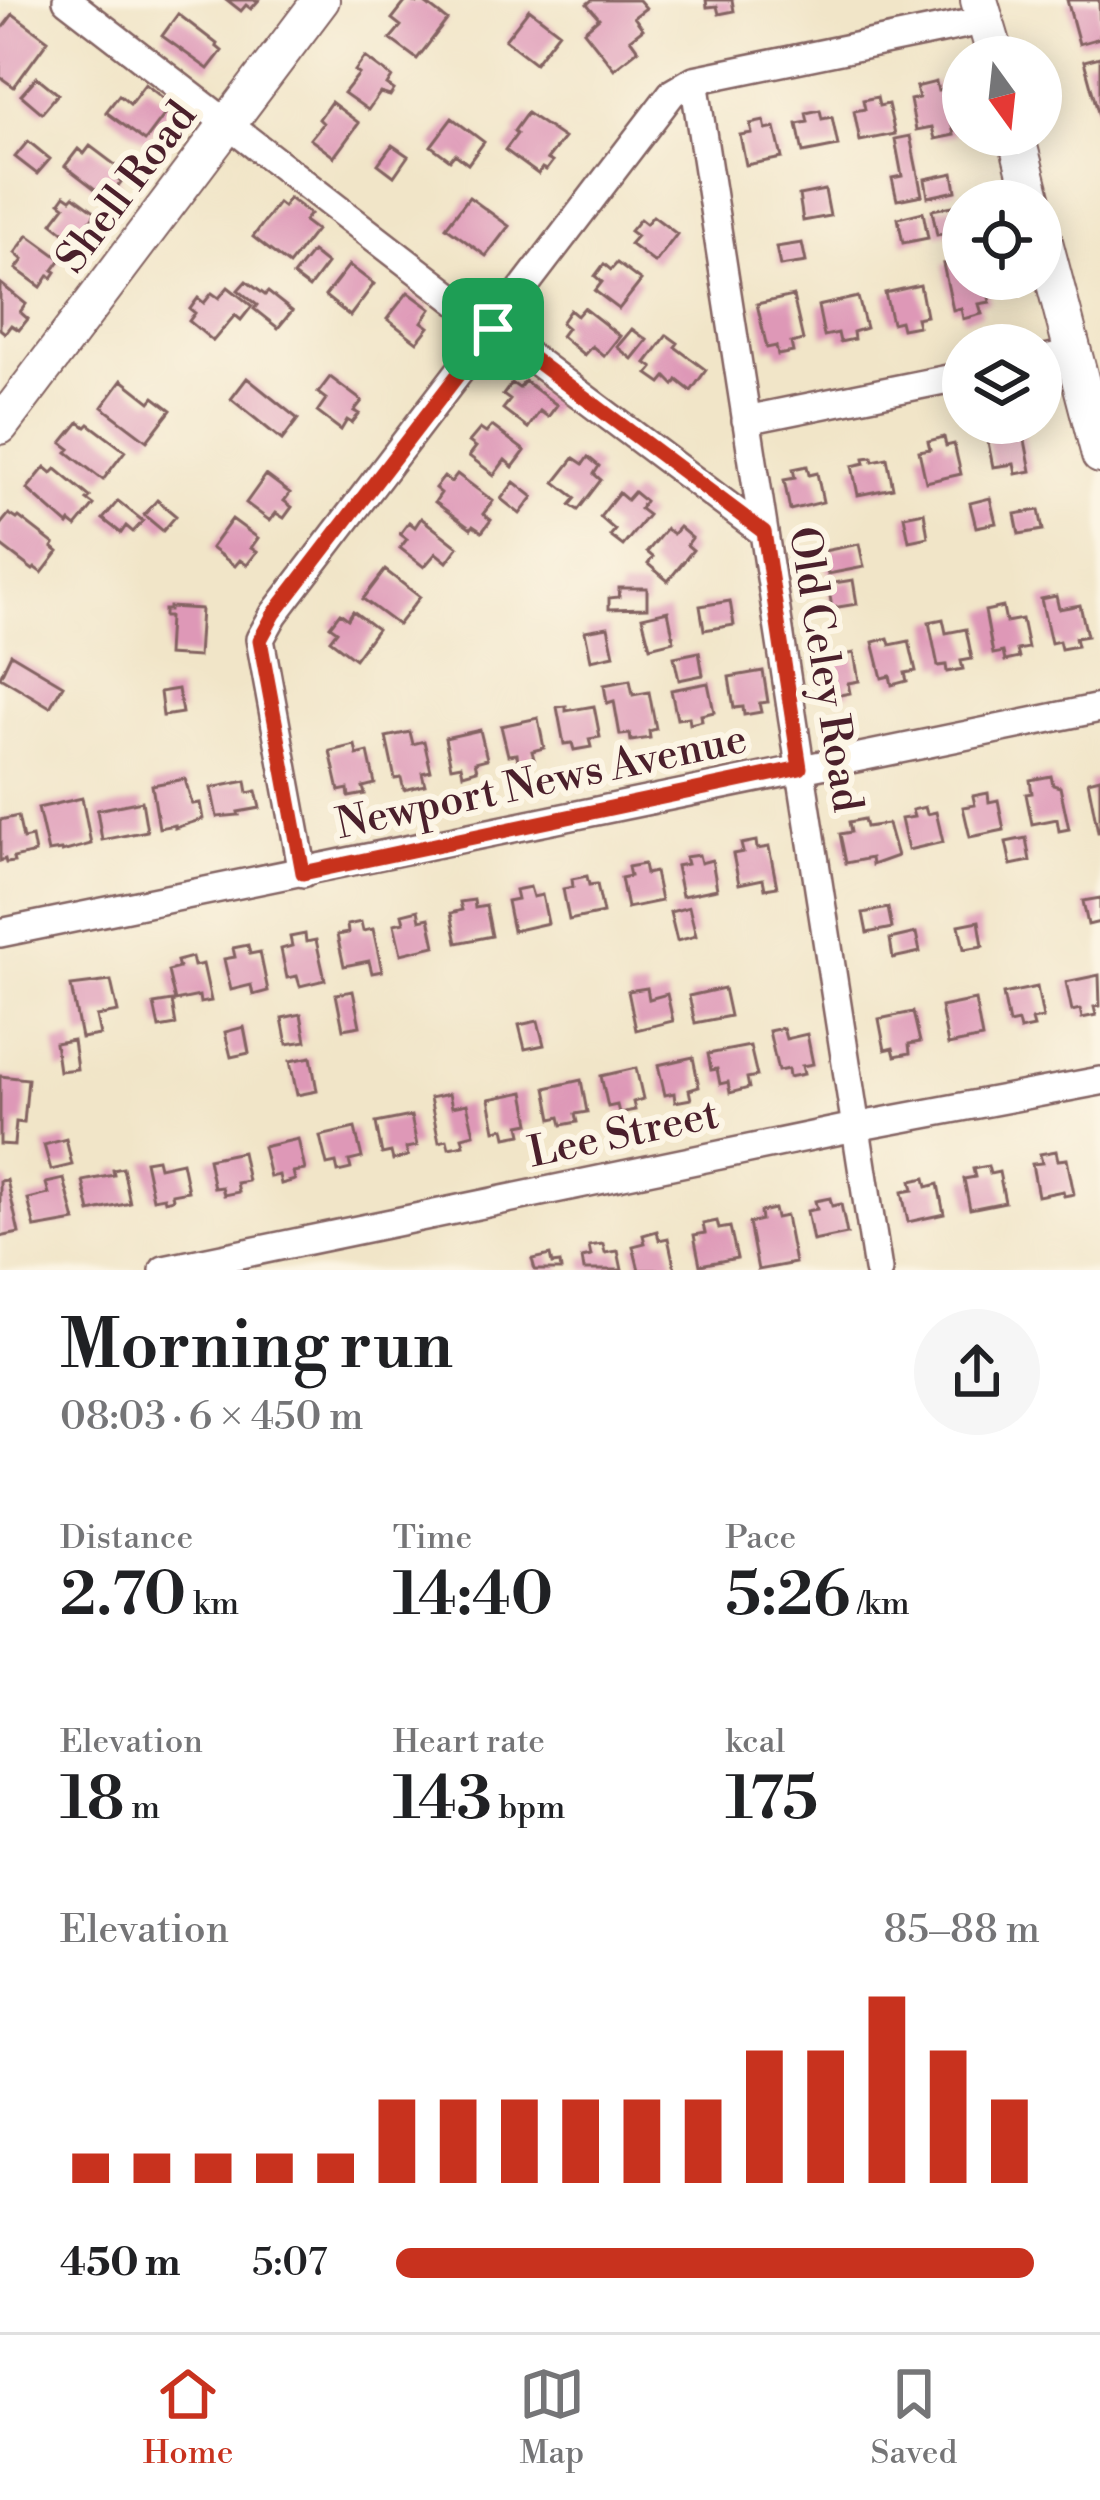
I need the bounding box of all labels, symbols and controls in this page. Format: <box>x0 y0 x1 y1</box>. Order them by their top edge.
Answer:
north arrow <box>942 36 1062 156</box>
map controls <box>942 36 1062 444</box>
street label: Shell Road <box>45 91 209 284</box>
button: locate <box>942 180 1062 300</box>
pin <box>442 278 544 380</box>
icon: arrive <box>460 296 526 362</box>
button: layers <box>942 324 1062 444</box>
street label: Old Celey Road <box>775 523 873 816</box>
street label: Newport News Avenue <box>331 713 752 852</box>
street label: Lee Street <box>524 1088 724 1180</box>
text: Morning run <box>60 1306 453 1389</box>
button: share <box>914 1309 1040 1435</box>
text: 08:03 · 6 × 450 m <box>60 1393 364 1442</box>
text: Distance <box>60 1518 193 1559</box>
text: Time <box>393 1518 472 1559</box>
text: Pace <box>725 1518 796 1559</box>
text: 2.70 <box>60 1559 186 1634</box>
text: 14:40 <box>393 1559 553 1634</box>
text: 5:26 <box>725 1559 850 1634</box>
text: km <box>186 1584 239 1625</box>
text: /km <box>850 1584 910 1625</box>
text: Elevation <box>60 1722 203 1763</box>
text: Heart rate <box>393 1722 545 1763</box>
text: kcal <box>725 1722 785 1763</box>
text: 18 <box>60 1763 125 1838</box>
text: 143 <box>393 1763 492 1838</box>
text: 175 <box>725 1763 818 1838</box>
text: m <box>125 1788 160 1829</box>
text: bpm <box>492 1788 565 1829</box>
text: Elevation <box>60 1906 229 1955</box>
text: 85–88 m <box>884 1906 1040 1955</box>
text: 450 m <box>60 2239 180 2288</box>
text: 5:07 <box>252 2239 327 2288</box>
tab: Home <box>143 2361 233 2474</box>
tab: Map <box>519 2361 585 2474</box>
tab: Saved <box>871 2361 957 2474</box>

